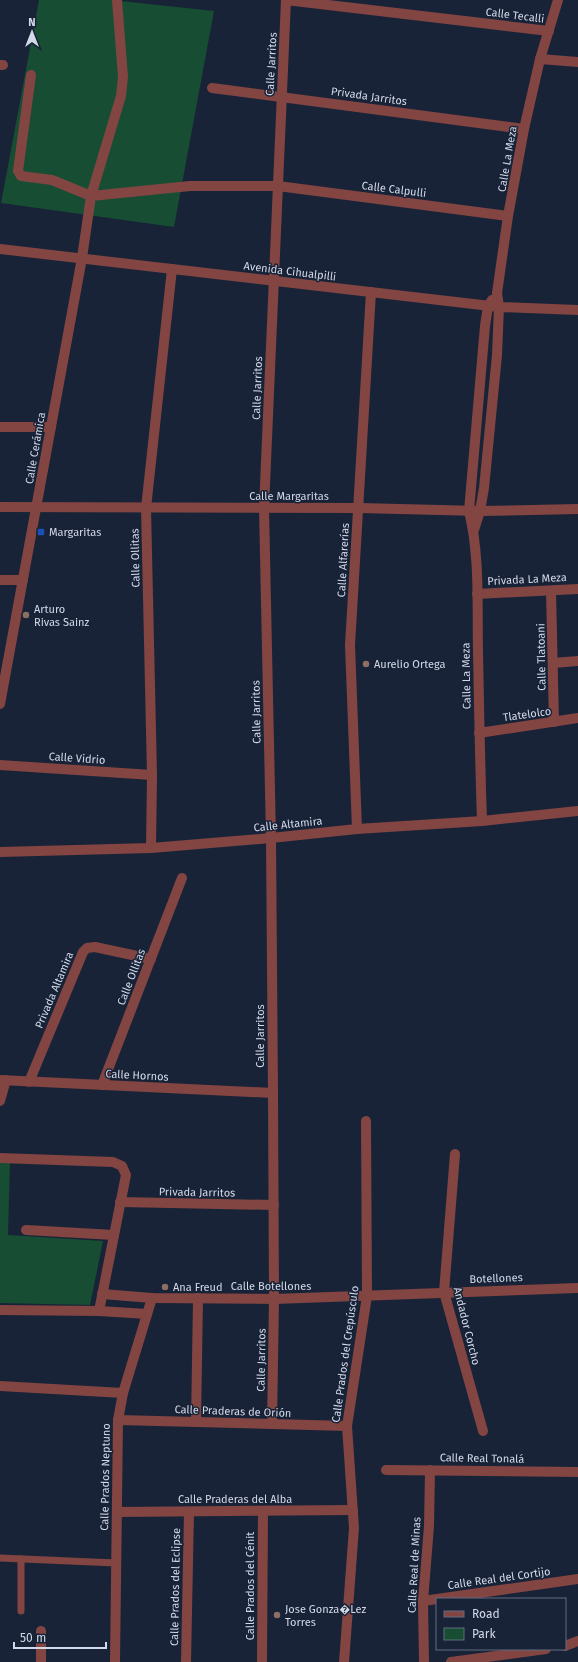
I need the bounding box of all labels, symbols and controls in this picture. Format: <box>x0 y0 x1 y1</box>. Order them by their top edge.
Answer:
street label: Calle Tecalli <box>485 5 545 26</box>
north arrow <box>12 12 52 52</box>
text: N <box>28 16 36 29</box>
street label: Calle Jarritos <box>263 32 280 96</box>
street label: Privada Jarritos <box>330 85 408 108</box>
street label: Calle La Meza <box>495 125 520 193</box>
street label: Calle Calpulli <box>361 179 427 200</box>
street label: Avenida Cihualpilli <box>243 259 337 284</box>
street label: Calle Jarritos <box>250 356 265 420</box>
street label: Calle Cerámica <box>23 411 48 485</box>
street label: Calle Margaritas <box>249 490 329 503</box>
street label: Calle Alfarerías <box>335 523 352 598</box>
place label: Margaritas <box>49 526 101 539</box>
marker: Margaritas <box>36 527 46 537</box>
street label: Calle Ollitas <box>128 528 143 588</box>
street label: Privada La Meza <box>487 571 567 588</box>
place label: Arturo Rivas Sainz <box>34 603 89 629</box>
marker: Arturo Rivas Sainz <box>21 610 31 620</box>
street label: Calle Tlatoani <box>534 623 549 691</box>
street label: Calle La Meza <box>459 643 474 709</box>
place label: Aurelio Ortega <box>374 658 445 671</box>
marker: Aurelio Ortega <box>361 659 371 669</box>
street label: Calle Jarritos <box>249 680 264 744</box>
street label: Tlatelolco <box>502 705 552 724</box>
street label: Calle Vidrio <box>48 750 106 767</box>
street label: Calle Altamira <box>253 814 323 835</box>
street label: Calle Ollitas <box>115 947 148 1007</box>
street label: Privada Altamira <box>32 950 76 1030</box>
street label: Calle Jarritos <box>254 1004 267 1068</box>
street label: Calle Hornos <box>105 1067 169 1084</box>
street label: Privada Jarritos <box>159 1185 235 1200</box>
street label: Botellones <box>469 1271 523 1286</box>
street label: Calle Botellones <box>231 1280 311 1293</box>
place label: Ana Freud <box>173 1281 223 1294</box>
marker: Ana Freud <box>160 1282 170 1292</box>
street label: Calle Prados del Crepúsculo <box>329 1285 362 1423</box>
street label: Andador Corcho <box>451 1286 482 1366</box>
street label: Calle Jarritos <box>254 1328 269 1392</box>
street label: Calle Praderas de Orión <box>174 1403 292 1420</box>
street label: Calle Prados Neptuno <box>98 1423 113 1531</box>
street label: Calle Real Tonalá <box>440 1451 524 1466</box>
street label: Calle Praderas del Alba <box>178 1493 292 1506</box>
street label: Calle Real de Minas <box>405 1517 424 1613</box>
street label: Calle Prados del Eclipse <box>168 1528 183 1646</box>
street label: Calle Prados del Cénit <box>244 1532 257 1640</box>
street label: Calle Real del Cortijo <box>447 1565 551 1592</box>
legend <box>436 1598 566 1650</box>
place label: Jose Gonza�Lez Torres <box>285 1603 366 1629</box>
text: Road <box>472 1607 500 1621</box>
marker: Jose Gonza�Lez Torres <box>272 1610 282 1620</box>
scale bar <box>14 1624 106 1650</box>
text: Park <box>472 1627 496 1641</box>
text: 50 m <box>20 1631 46 1645</box>

